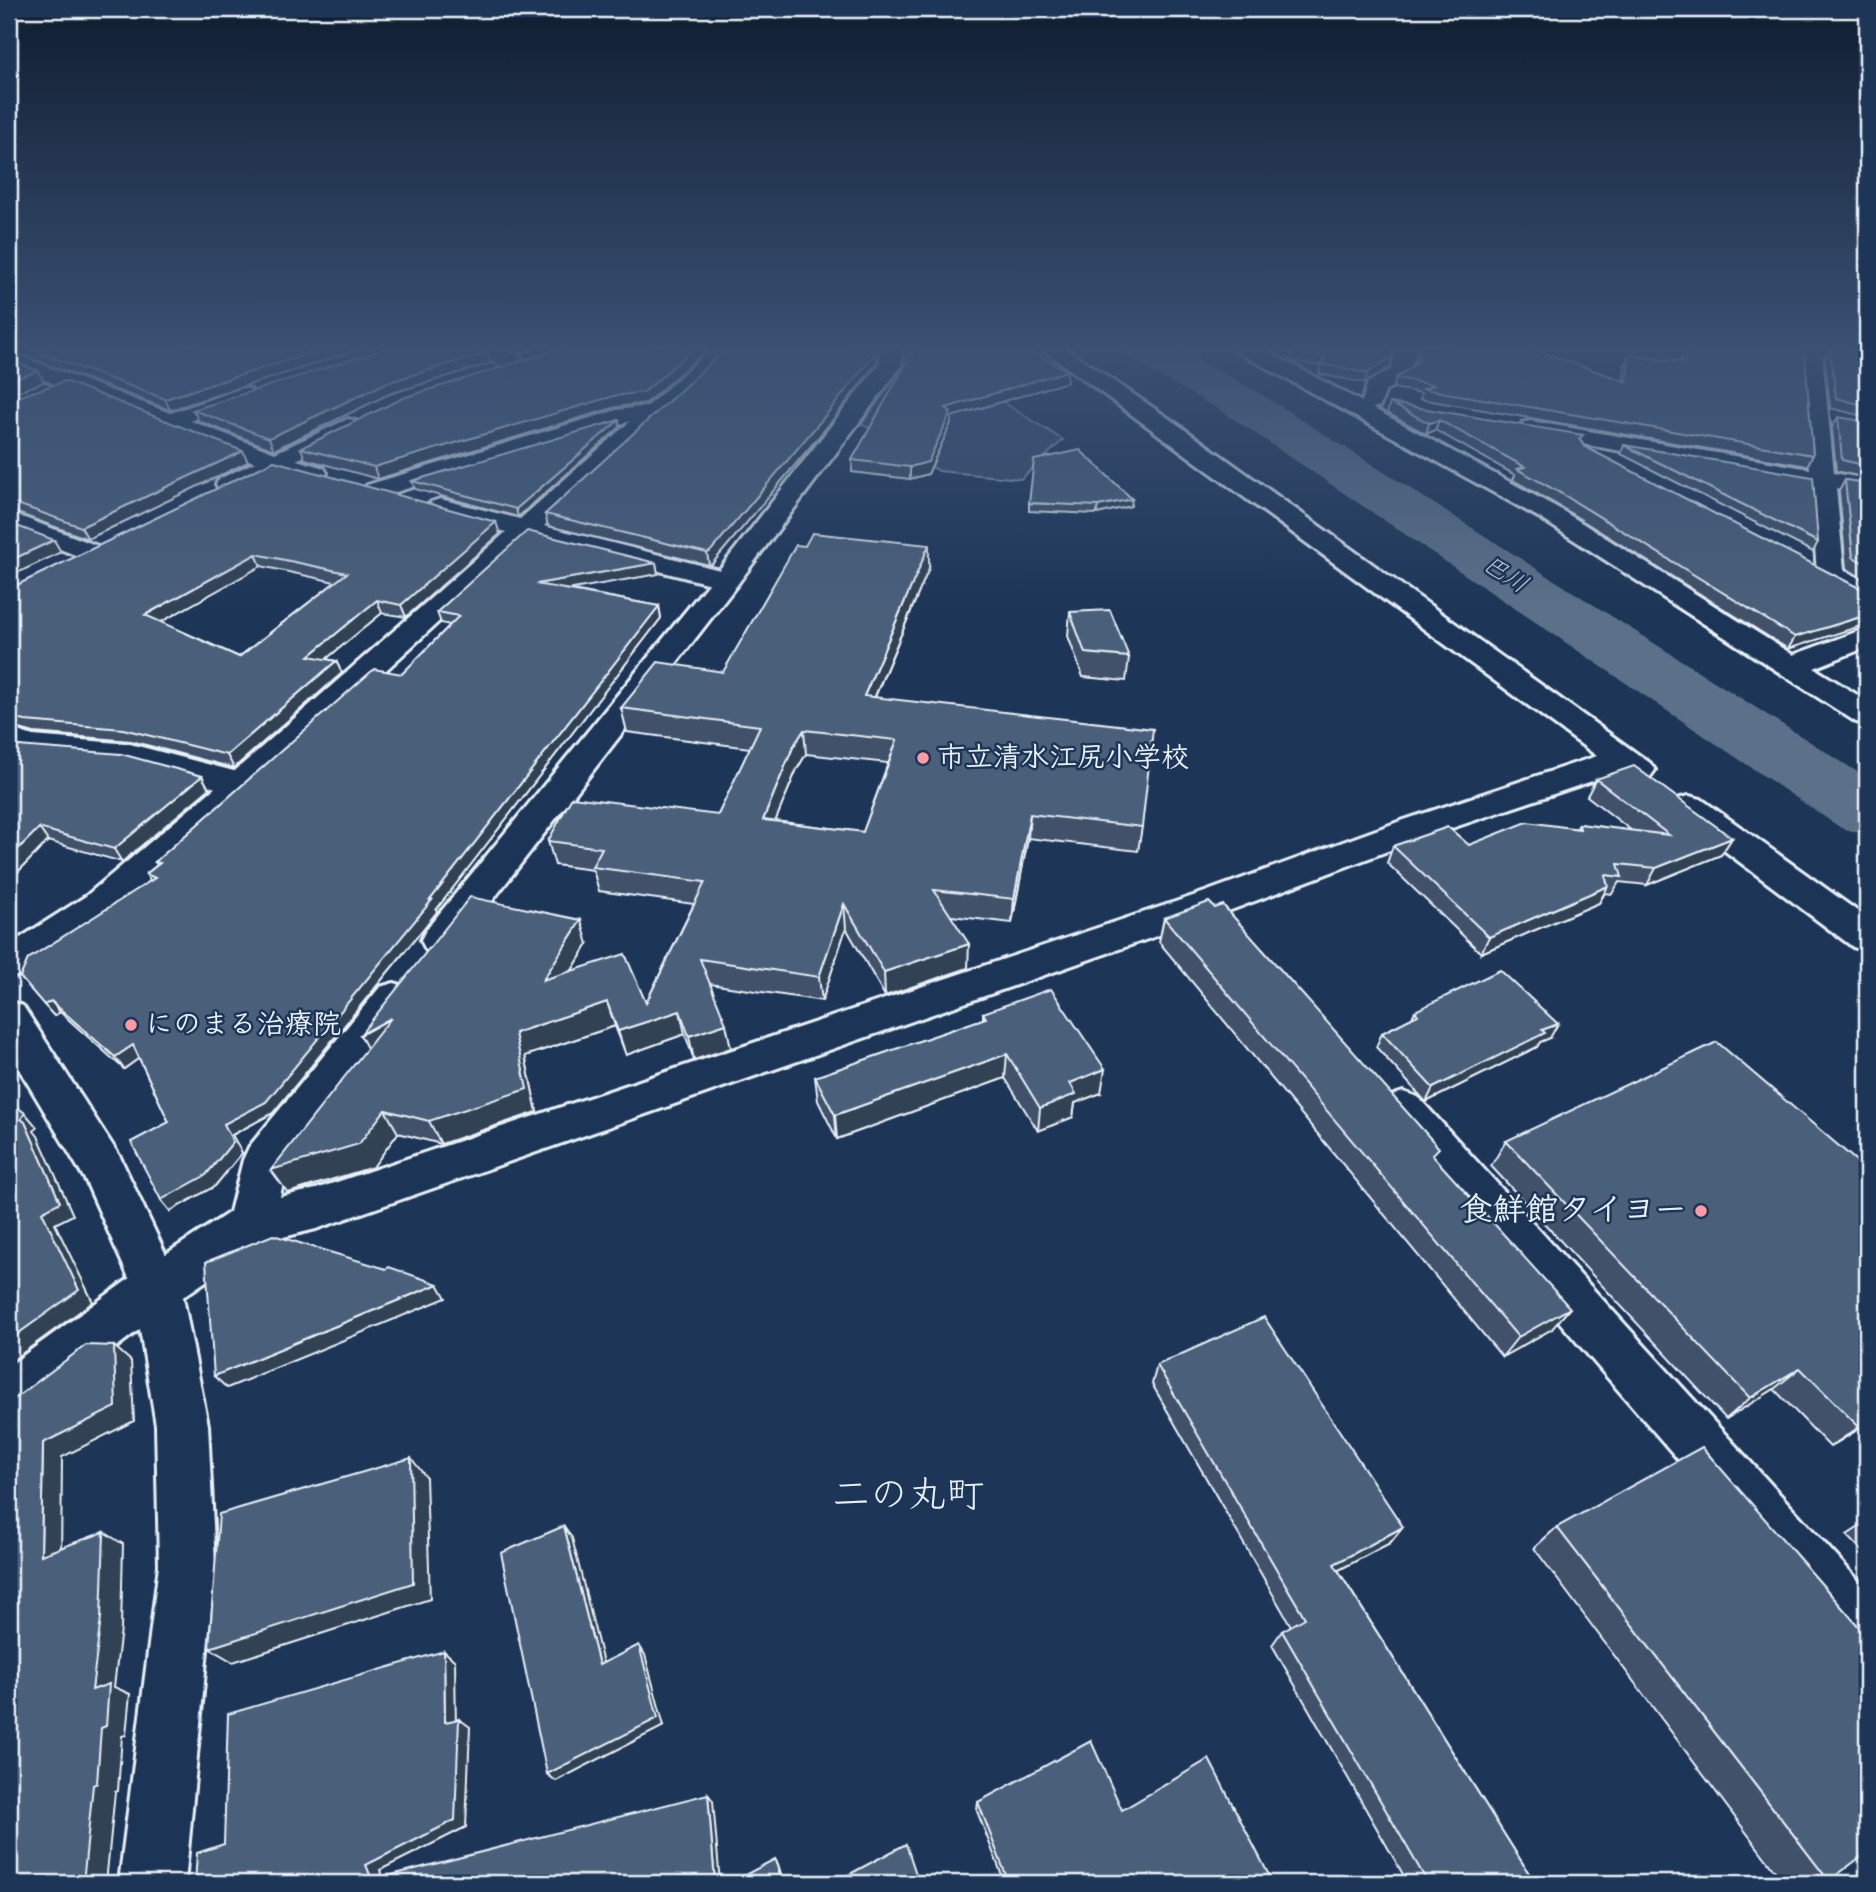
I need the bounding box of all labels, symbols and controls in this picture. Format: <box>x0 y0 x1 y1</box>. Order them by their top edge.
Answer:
water label: 巴川 <box>1476 549 1534 601</box>
place label: 市立清水江尻小学校 <box>937 740 1189 777</box>
marker: 市立清水江尻小学校 <box>915 750 931 766</box>
place label: にのまる治療院 <box>145 1007 341 1044</box>
marker: にのまる治療院 <box>123 1017 139 1033</box>
place label: 食鮮館タイヨー <box>1459 1189 1687 1233</box>
marker: 食鮮館タイヨー <box>1693 1203 1709 1219</box>
district label: 二の丸町 <box>832 1472 984 1521</box>

